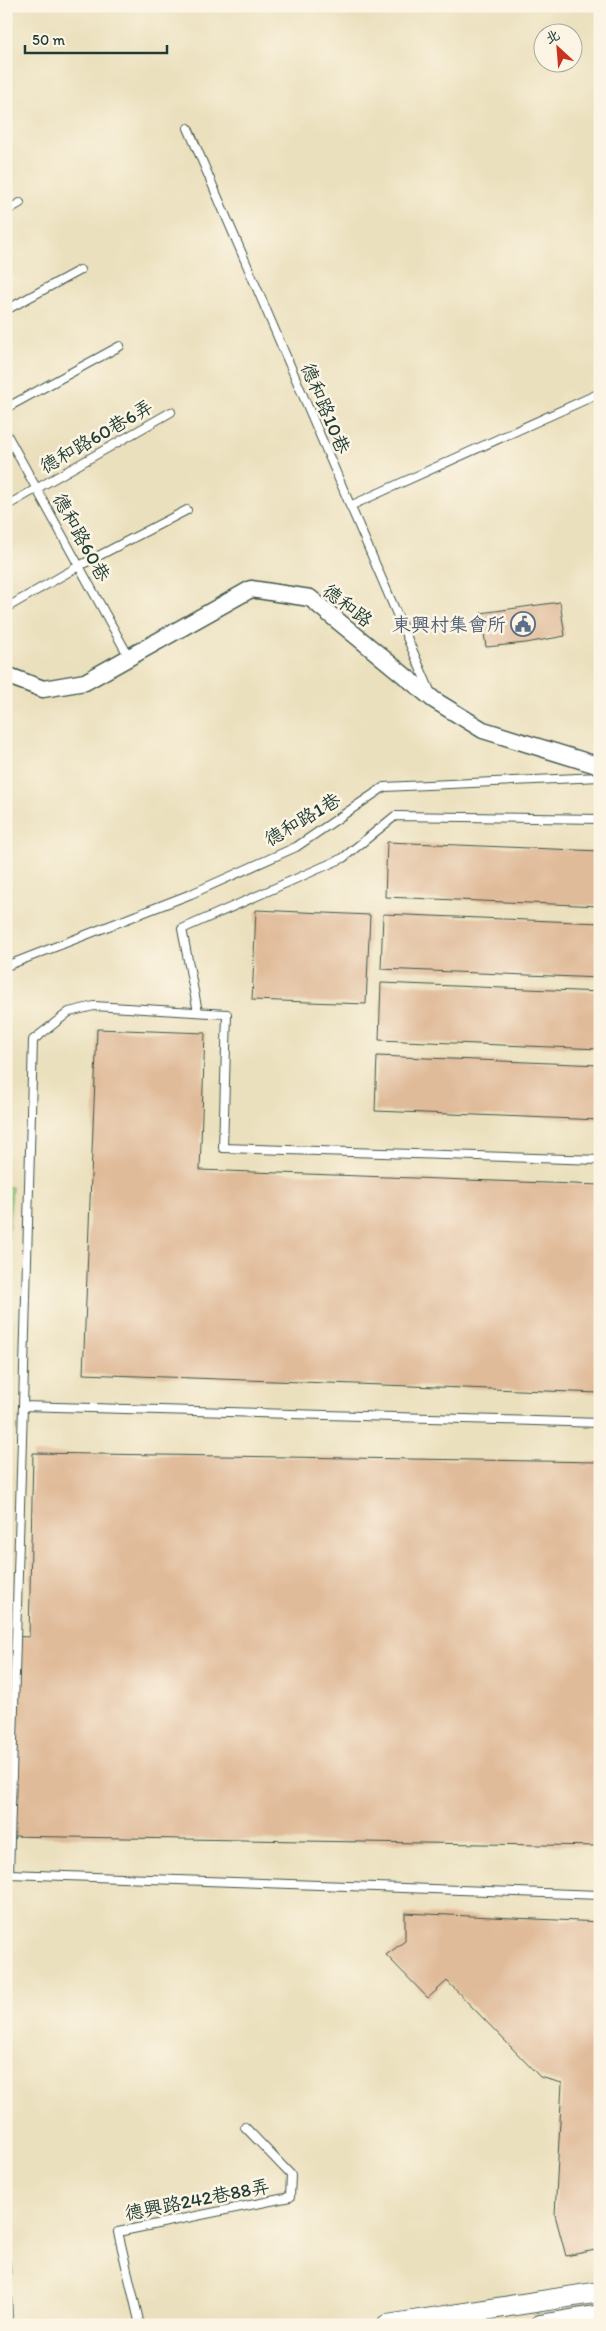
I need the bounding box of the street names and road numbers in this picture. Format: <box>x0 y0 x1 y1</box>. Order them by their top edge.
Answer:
street label: 德和路10巷 <box>296 359 355 457</box>
street label: 德和路60巷6弄 <box>36 395 157 478</box>
street label: 德和路60巷 <box>48 489 115 586</box>
street label: 德和路 <box>318 579 377 632</box>
street label: 德和路1巷 <box>260 788 345 851</box>
street label: 德興路242巷88弄 <box>123 2174 272 2225</box>

